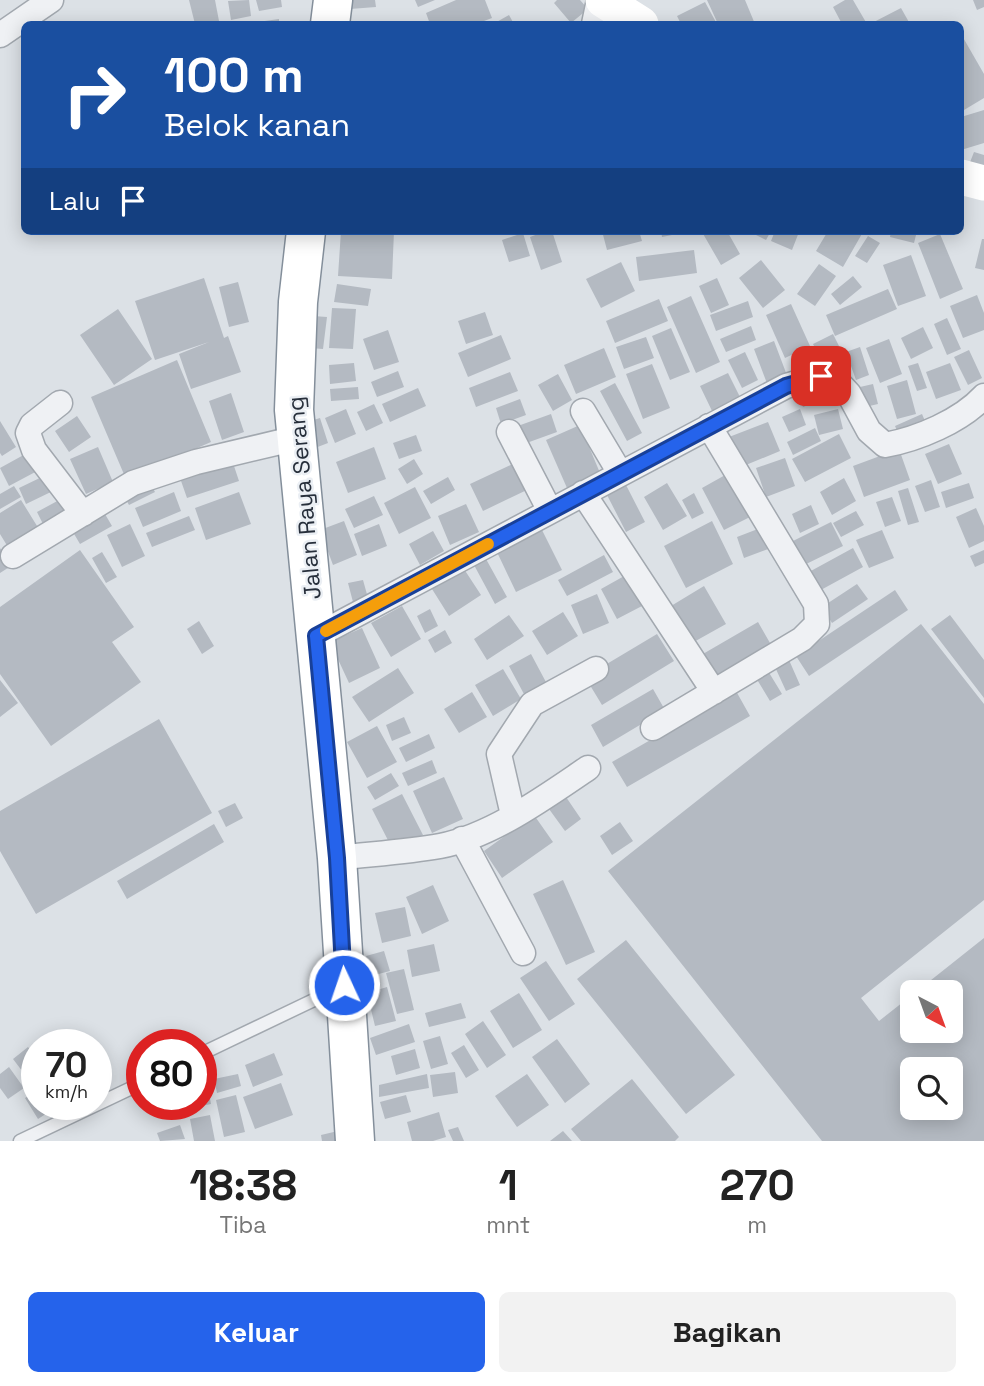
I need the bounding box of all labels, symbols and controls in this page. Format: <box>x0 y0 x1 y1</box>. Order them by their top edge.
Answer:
text: 100 m <box>164 44 304 106</box>
icon: right <box>49 49 140 140</box>
text: Belok kanan <box>164 105 350 145</box>
icon: arrive <box>114 182 152 220</box>
text: Lalu <box>49 184 100 218</box>
pin <box>791 346 851 406</box>
icon: arrive <box>802 357 840 395</box>
street label: Jalan Raya Serang <box>280 395 328 601</box>
position arrow <box>307 948 381 1022</box>
north arrow <box>900 980 962 1043</box>
map controls <box>900 980 963 1120</box>
speed limit sign: 80 <box>126 1029 217 1120</box>
text: 70 <box>46 1043 87 1087</box>
button: search <box>900 1057 963 1120</box>
text: km/h <box>45 1080 88 1103</box>
text: 18:38 <box>189 1159 297 1212</box>
text: 1 <box>499 1159 518 1212</box>
text: 270 <box>720 1159 795 1212</box>
text: Tiba <box>220 1210 267 1240</box>
text: mnt <box>486 1210 530 1240</box>
text: m <box>747 1210 767 1240</box>
button: Keluar <box>28 1292 485 1372</box>
button: Bagikan <box>499 1292 956 1372</box>

